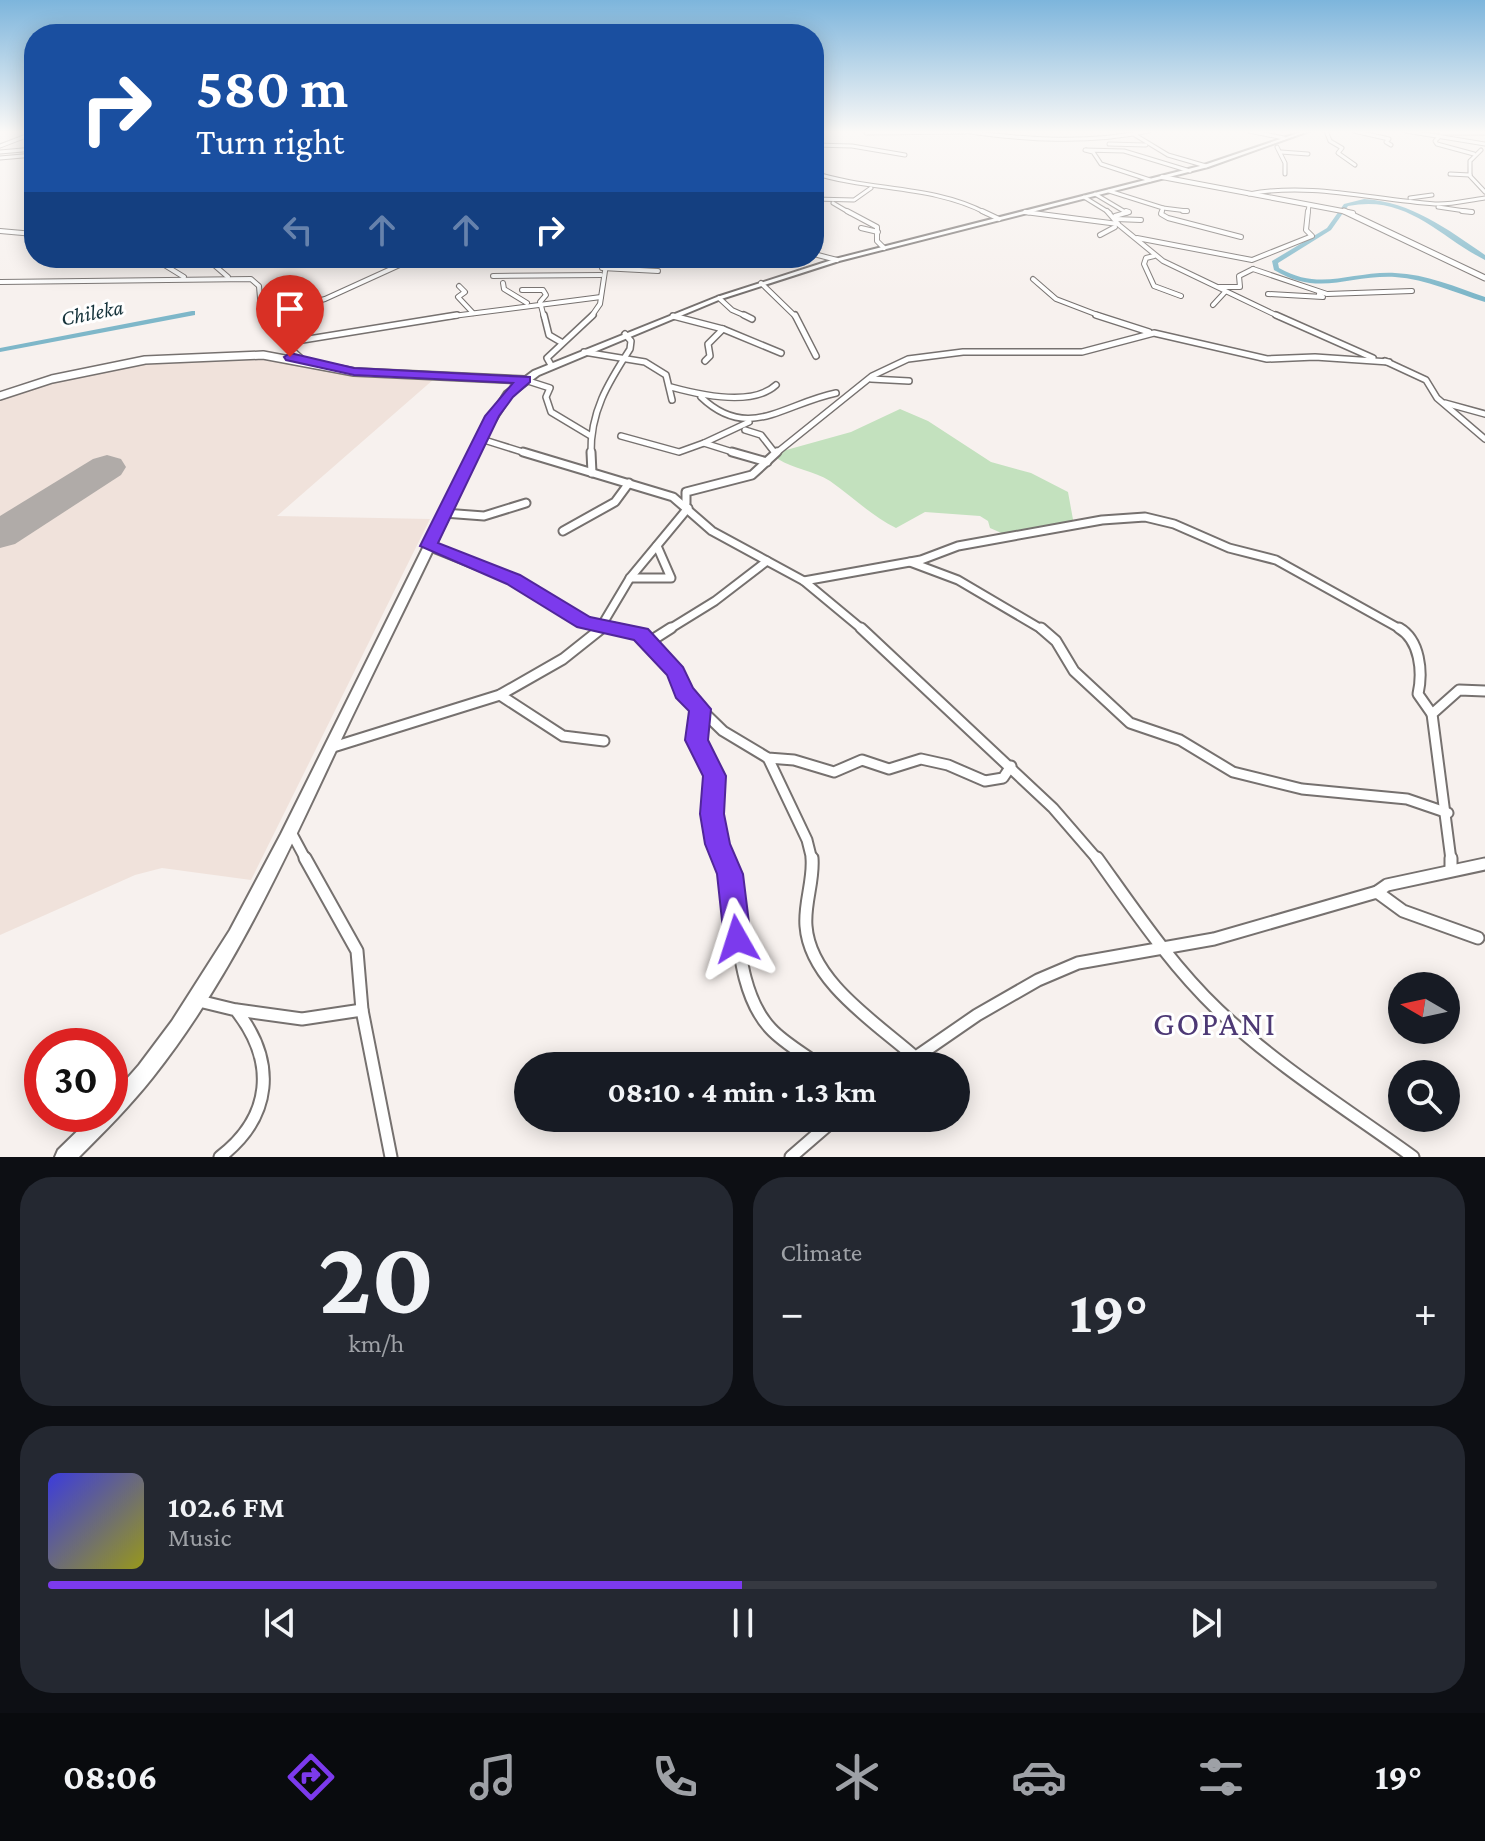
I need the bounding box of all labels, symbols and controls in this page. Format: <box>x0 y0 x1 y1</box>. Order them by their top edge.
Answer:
icon: right <box>64 56 168 160</box>
text: 580 m <box>196 57 348 119</box>
text: Turn right <box>196 122 344 162</box>
icon: left <box>276 208 320 252</box>
icon: ahead <box>360 208 404 252</box>
icon: ahead <box>444 208 488 252</box>
icon: right <box>528 208 572 252</box>
pin <box>256 275 324 357</box>
icon: arrive <box>268 287 312 331</box>
water label: Chileka <box>59 294 125 331</box>
position arrow <box>695 897 779 981</box>
north arrow <box>1388 972 1460 1044</box>
map controls <box>1388 972 1460 1132</box>
district label: GOPANI <box>1153 1005 1277 1042</box>
speed limit sign: 30 <box>24 1028 128 1132</box>
button: search <box>1388 1060 1460 1132</box>
text: 08:10 · 4 min · 1.3 km <box>608 1075 876 1108</box>
text: 20 <box>318 1219 434 1334</box>
text: Climate <box>781 1238 862 1267</box>
text: 19° <box>1069 1278 1148 1345</box>
text: − <box>781 1288 804 1336</box>
text: + <box>1414 1288 1437 1336</box>
text: km/h <box>348 1329 404 1358</box>
text: 102.6 FM <box>168 1490 285 1523</box>
text: Music <box>168 1523 231 1552</box>
icon: previous <box>258 1601 302 1645</box>
icon: pause <box>721 1601 765 1645</box>
icon: next <box>1184 1601 1228 1645</box>
icon: directions <box>283 1749 339 1805</box>
icon: music <box>465 1749 521 1805</box>
icon: phone <box>647 1749 703 1805</box>
icon: climate <box>829 1749 885 1805</box>
icon: car <box>1011 1749 1067 1805</box>
icon: filters <box>1193 1749 1249 1805</box>
text: 08:06 <box>63 1757 157 1797</box>
text: 19° <box>1375 1757 1422 1797</box>

